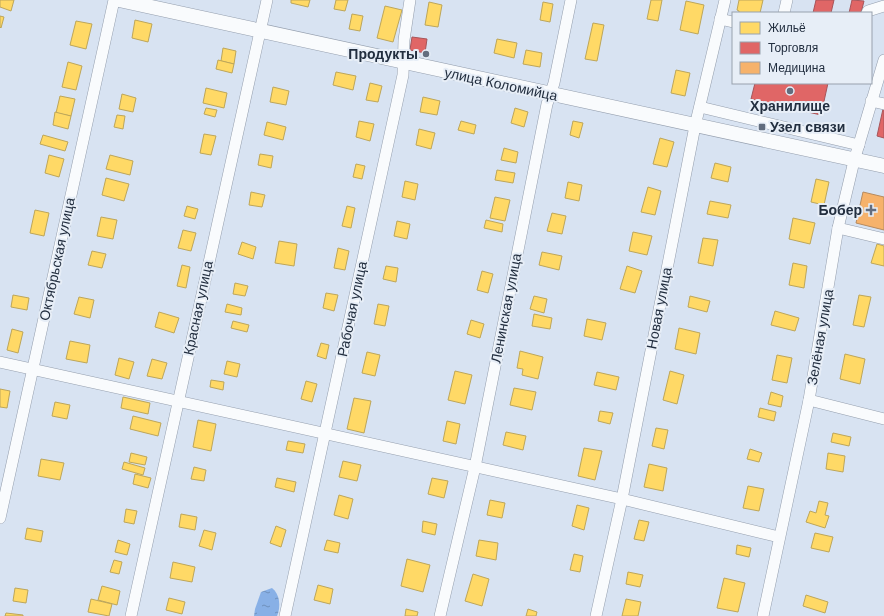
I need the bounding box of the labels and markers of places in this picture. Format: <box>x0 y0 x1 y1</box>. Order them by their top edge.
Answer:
place label: Продукты <box>348 46 418 62</box>
marker: Продукты <box>421 49 431 59</box>
marker: Хранилище <box>785 86 795 96</box>
place label: Хранилище <box>750 98 830 114</box>
place label: Узел связи <box>770 119 845 135</box>
marker: Узел связи <box>757 122 767 132</box>
place label: Бобер <box>818 202 862 218</box>
marker: Бобер <box>865 204 877 216</box>

